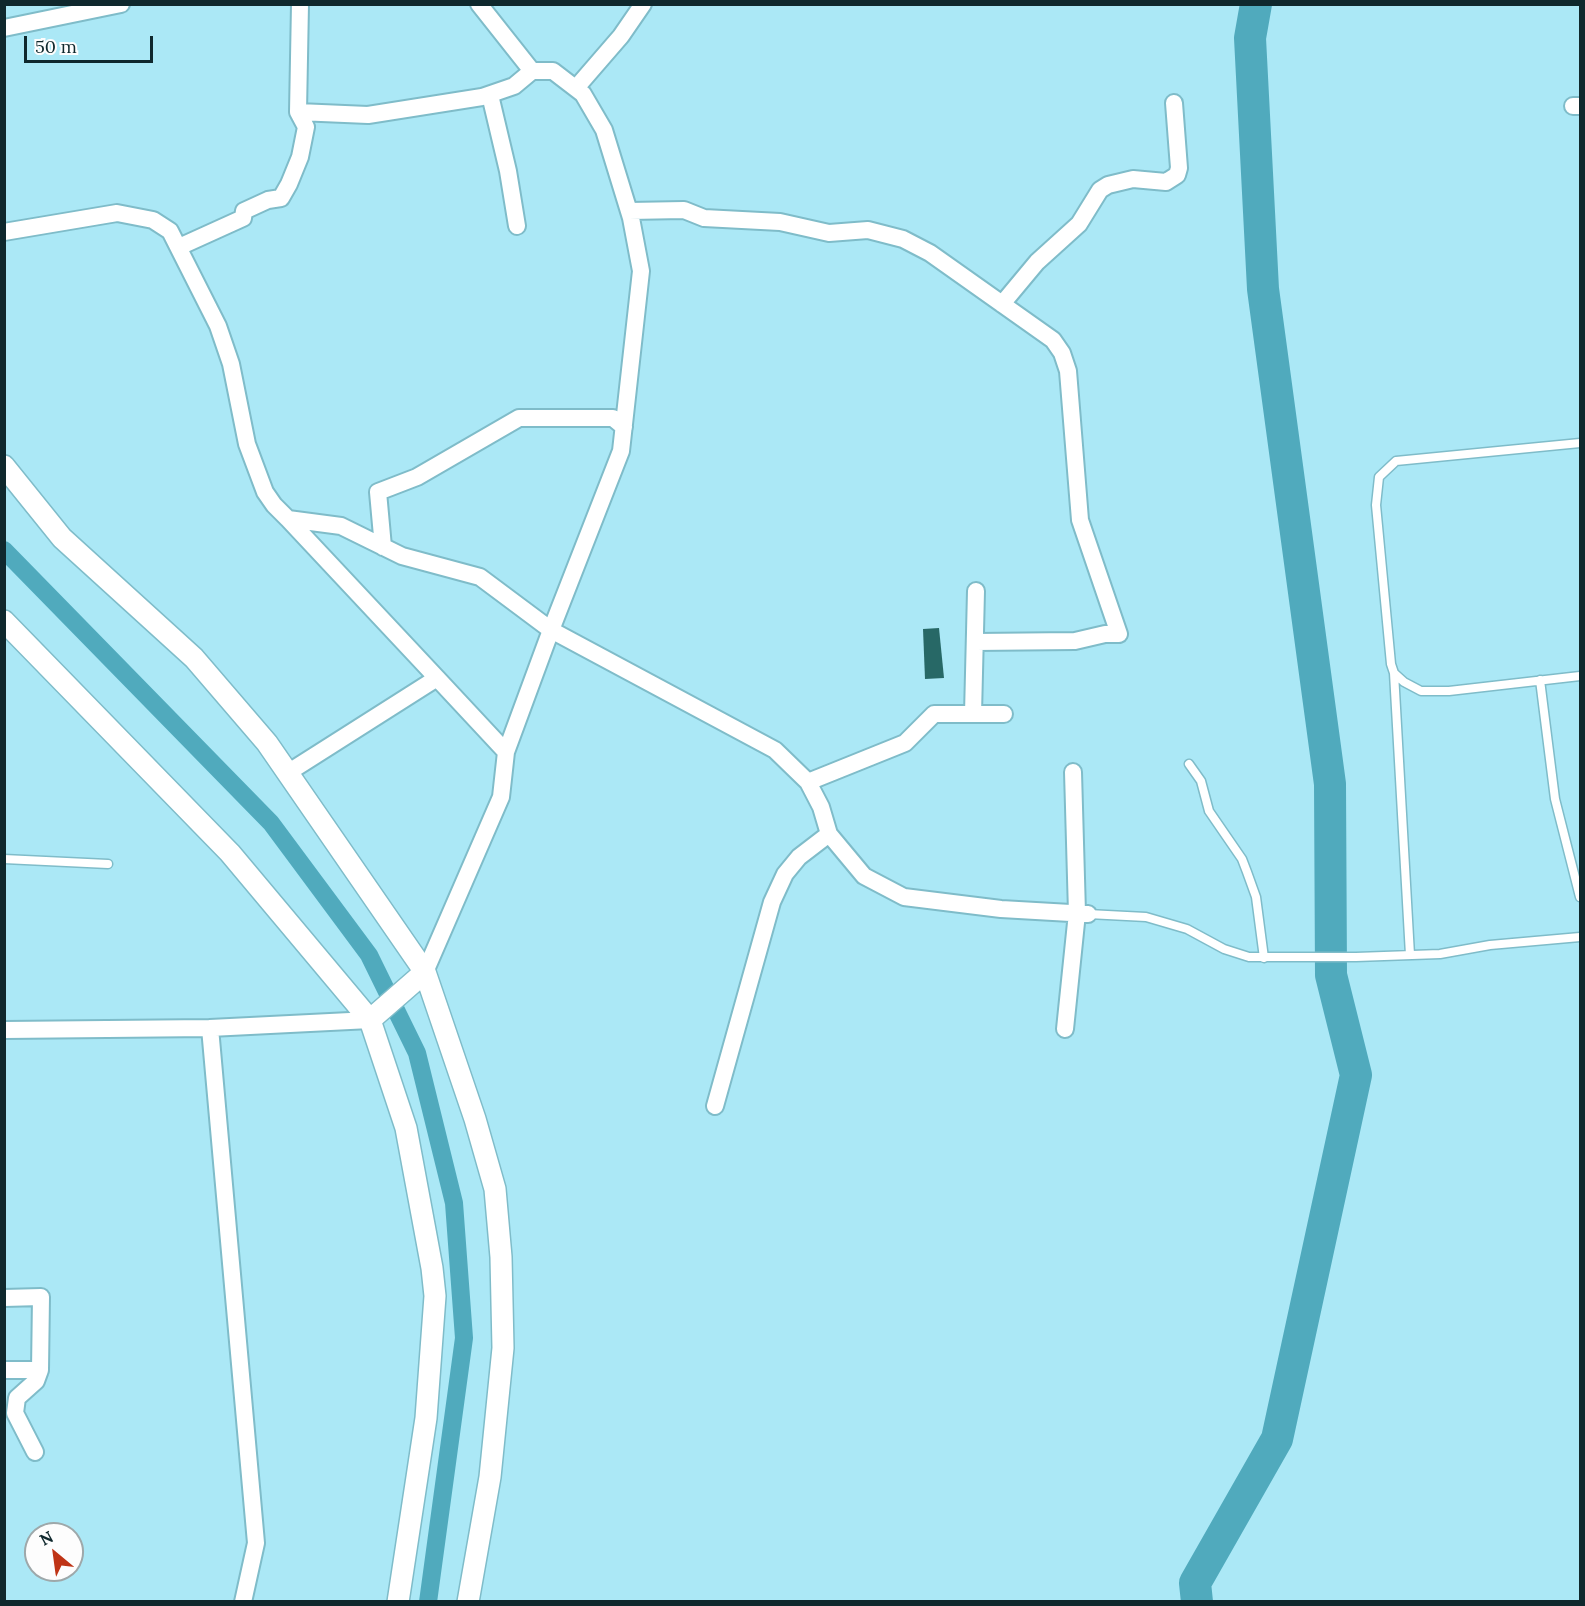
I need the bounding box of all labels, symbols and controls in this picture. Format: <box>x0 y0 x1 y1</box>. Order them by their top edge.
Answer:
scale bar <box>27 24 156 62</box>
text: 50 m <box>35 35 77 58</box>
north arrow <box>24 1522 84 1582</box>
text: N <box>36 1526 57 1550</box>

